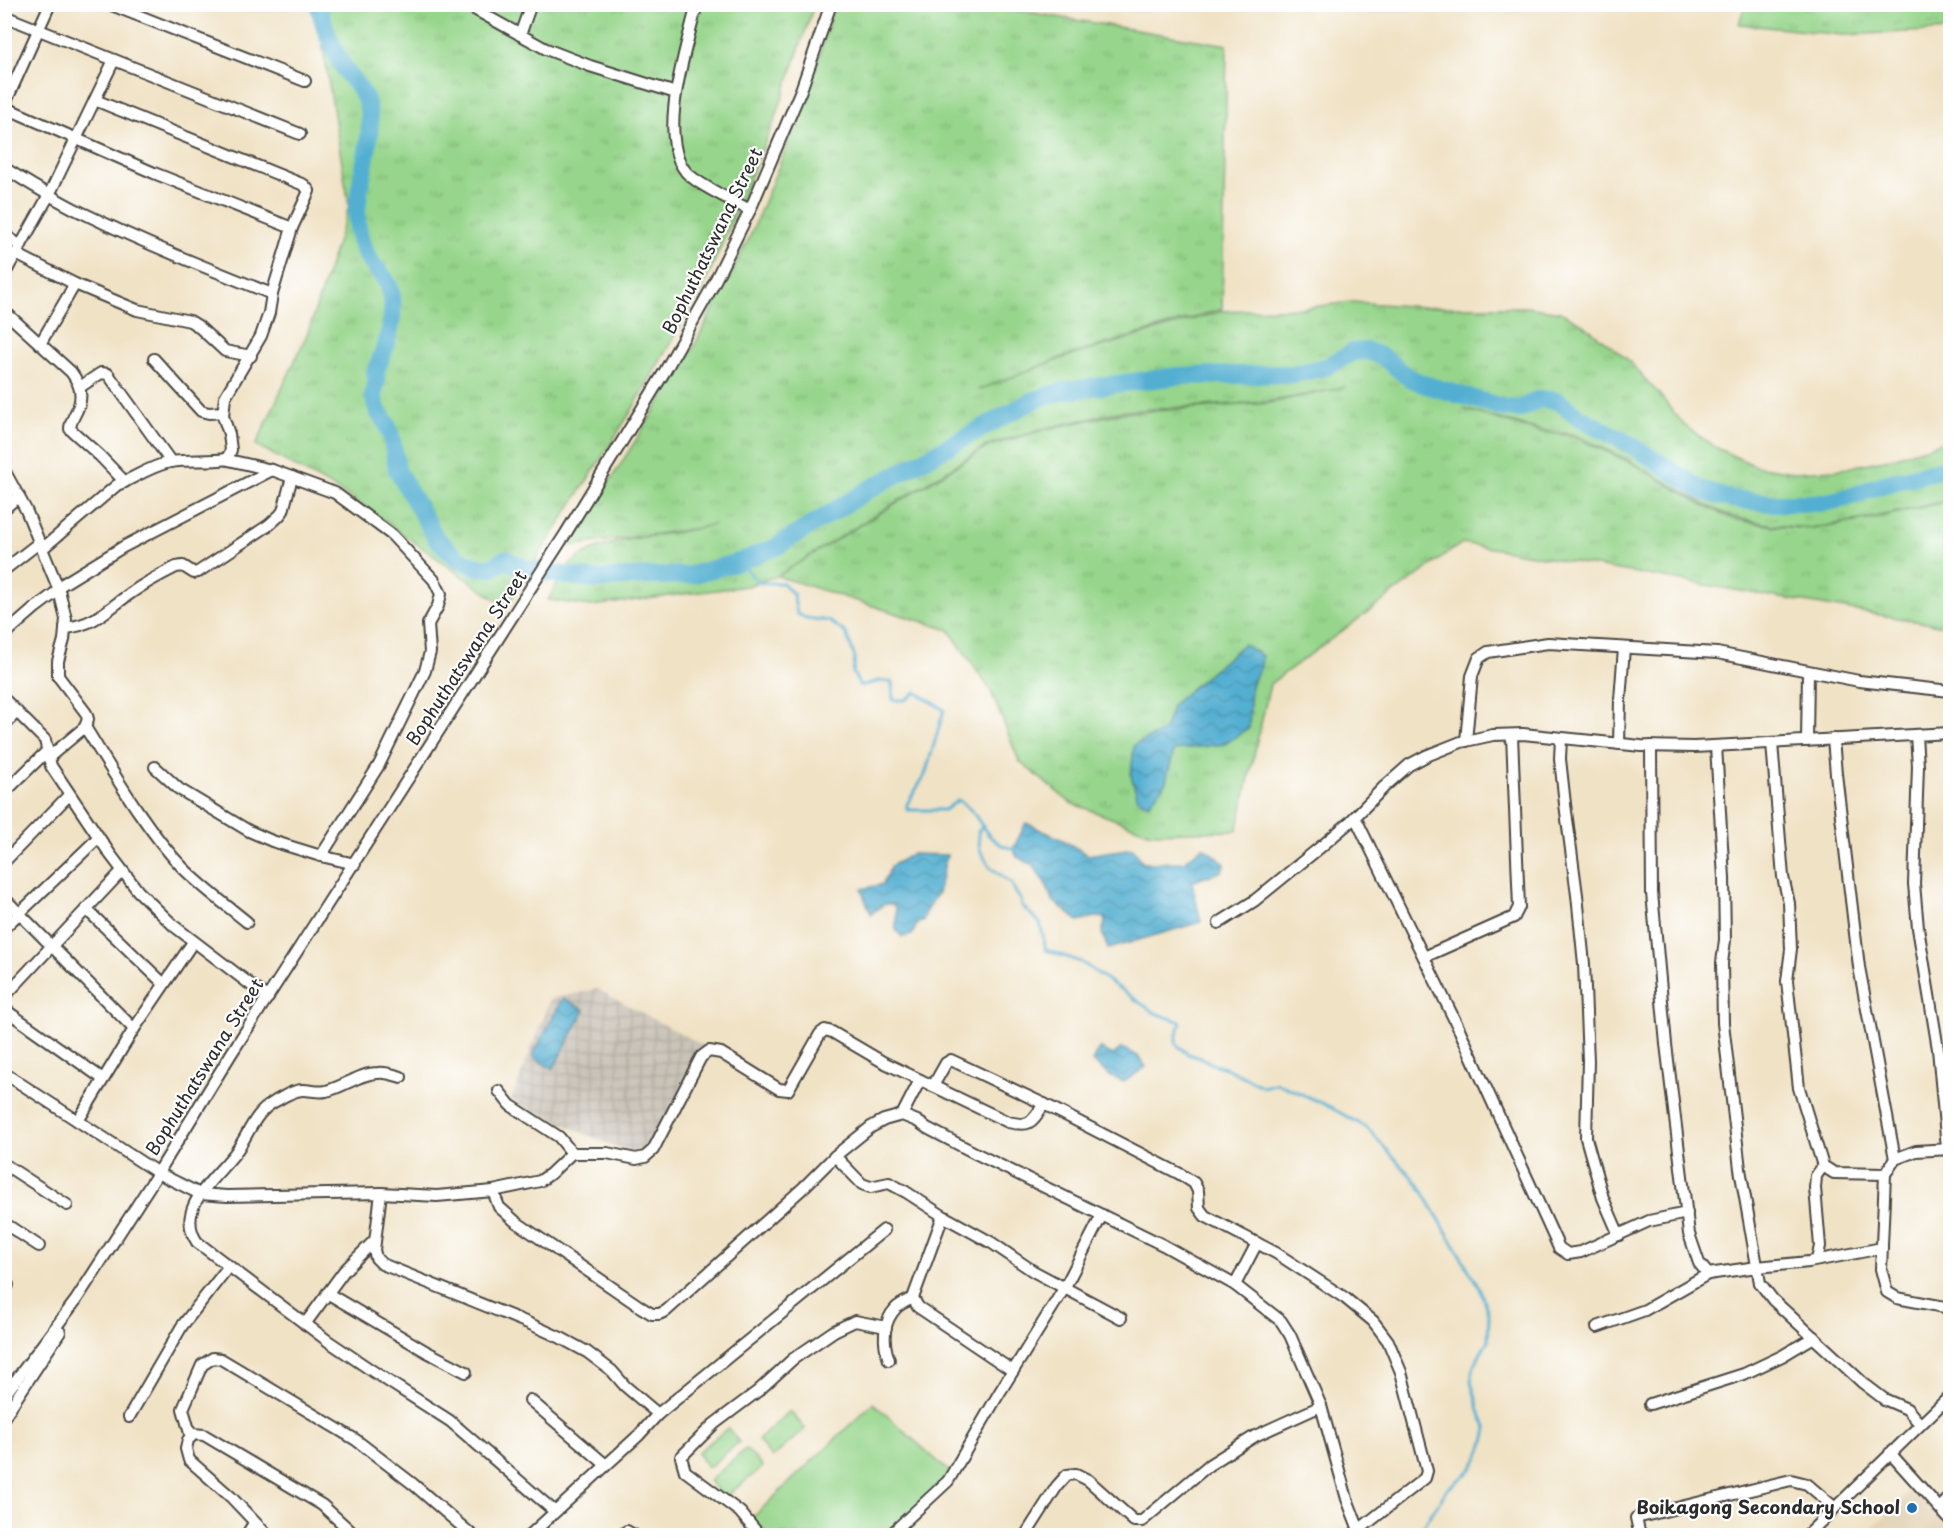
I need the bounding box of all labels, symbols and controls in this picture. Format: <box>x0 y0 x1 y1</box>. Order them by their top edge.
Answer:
street label: Bophuthatswana Street <box>655 143 769 338</box>
street label: Bophuthatswana Street <box>399 564 533 750</box>
street label: Bophuthatswana Street <box>138 972 269 1160</box>
place label: Boikagong Secondary School <box>1636 1493 1900 1520</box>
marker: Boikagong Secondary School <box>1905 1501 1919 1515</box>

